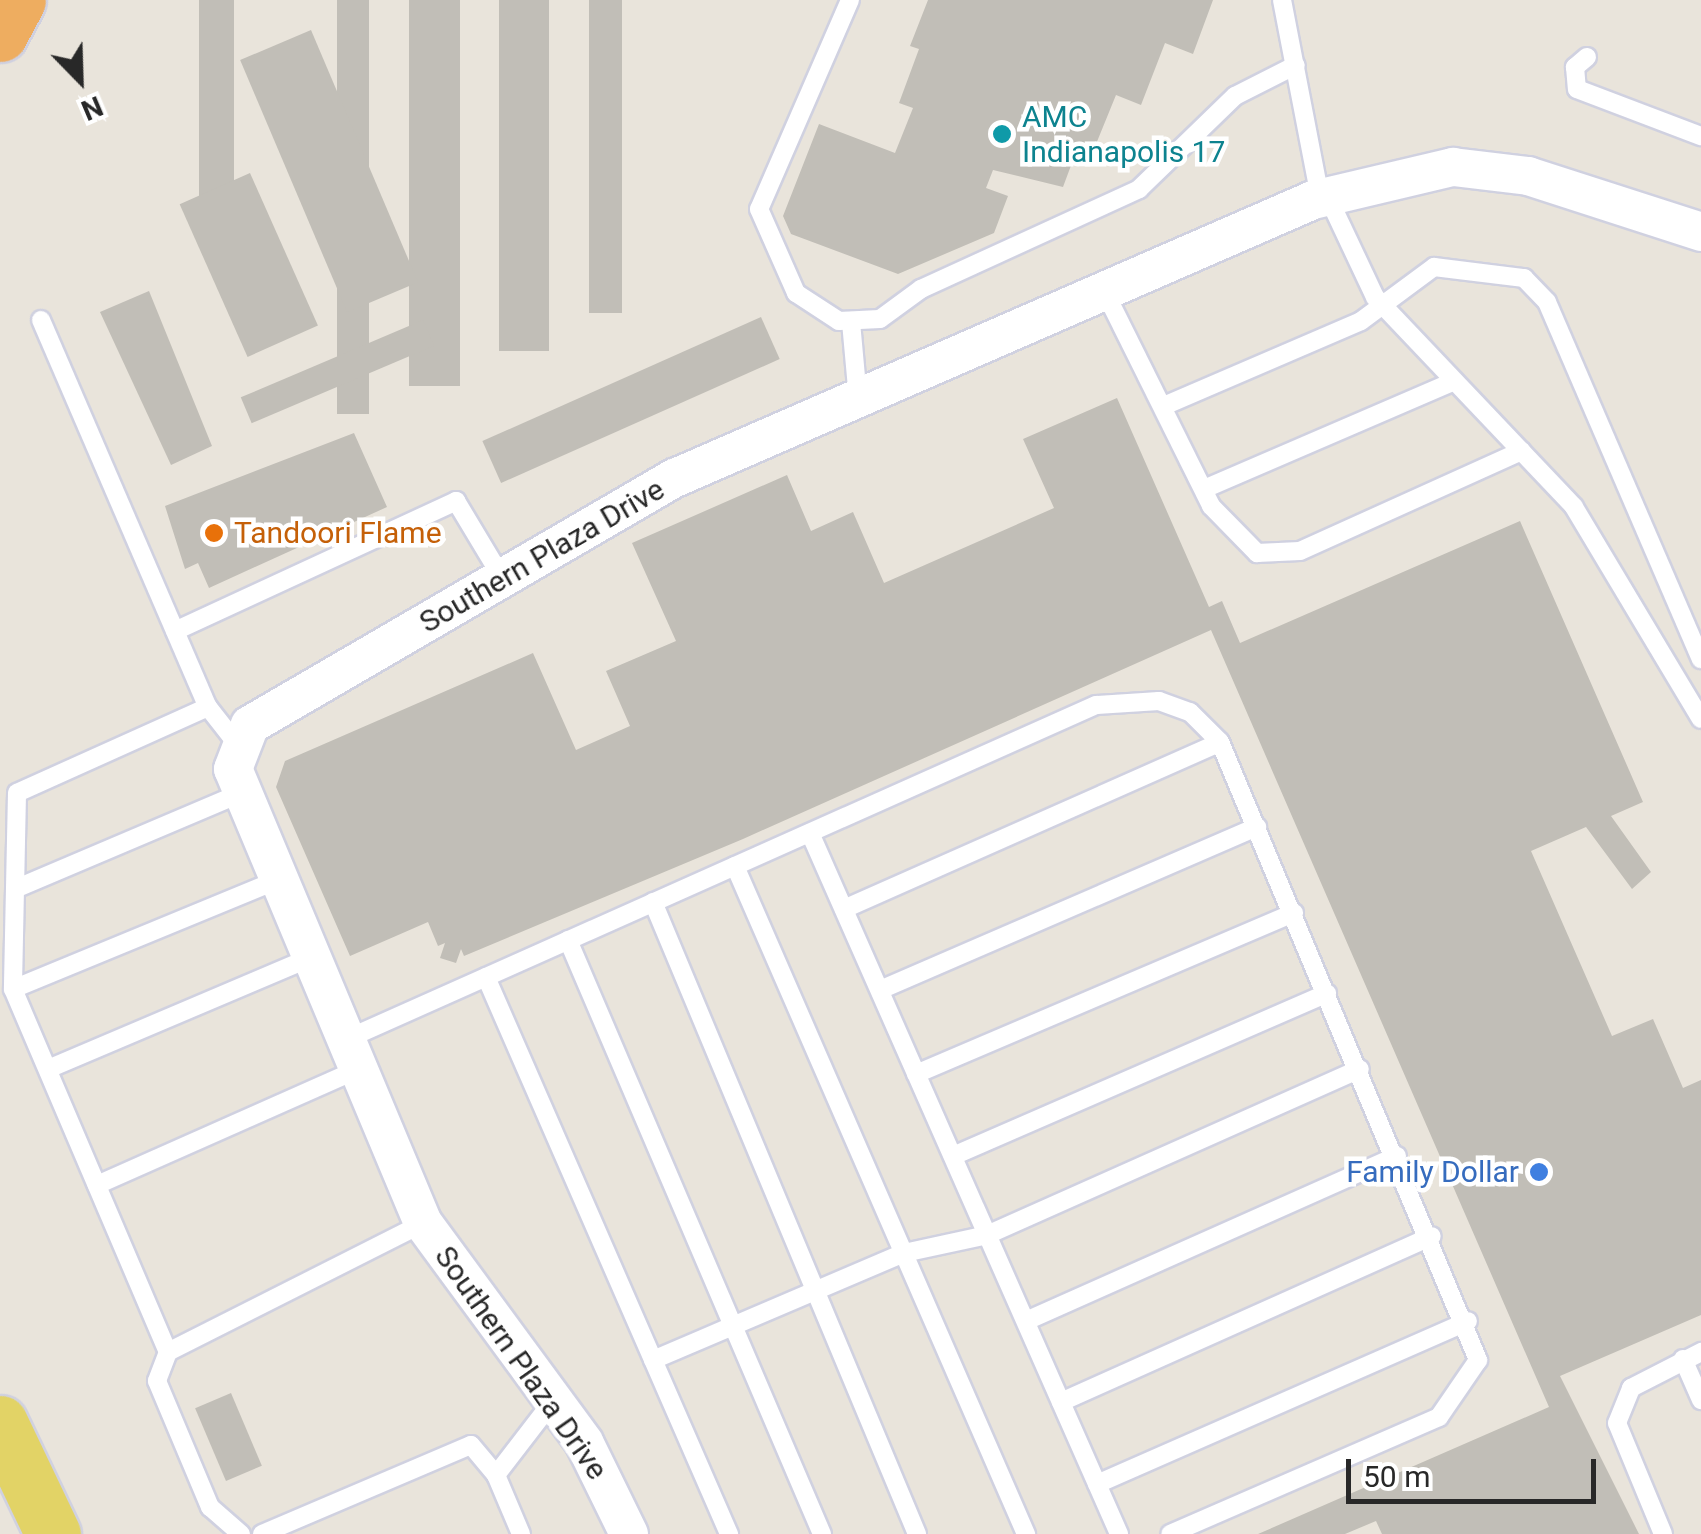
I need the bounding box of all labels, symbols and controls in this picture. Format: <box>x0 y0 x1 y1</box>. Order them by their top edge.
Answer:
north arrow <box>30 30 130 130</box>
text: N <box>76 89 107 127</box>
place label: AMC Indianapolis 17 <box>1022 99 1225 170</box>
marker: AMC Indianapolis 17 <box>991 123 1013 145</box>
street label: Southern Plaza Drive <box>413 471 671 641</box>
place label: Tandoori Flame <box>234 515 442 551</box>
marker: Tandoori Flame <box>203 522 225 544</box>
place label: Family Dollar <box>1346 1154 1519 1190</box>
marker: Family Dollar <box>1528 1161 1550 1183</box>
street label: Southern Plaza Drive <box>427 1239 615 1487</box>
scale bar <box>1351 1439 1601 1501</box>
text: 50 m <box>1363 1459 1430 1494</box>

